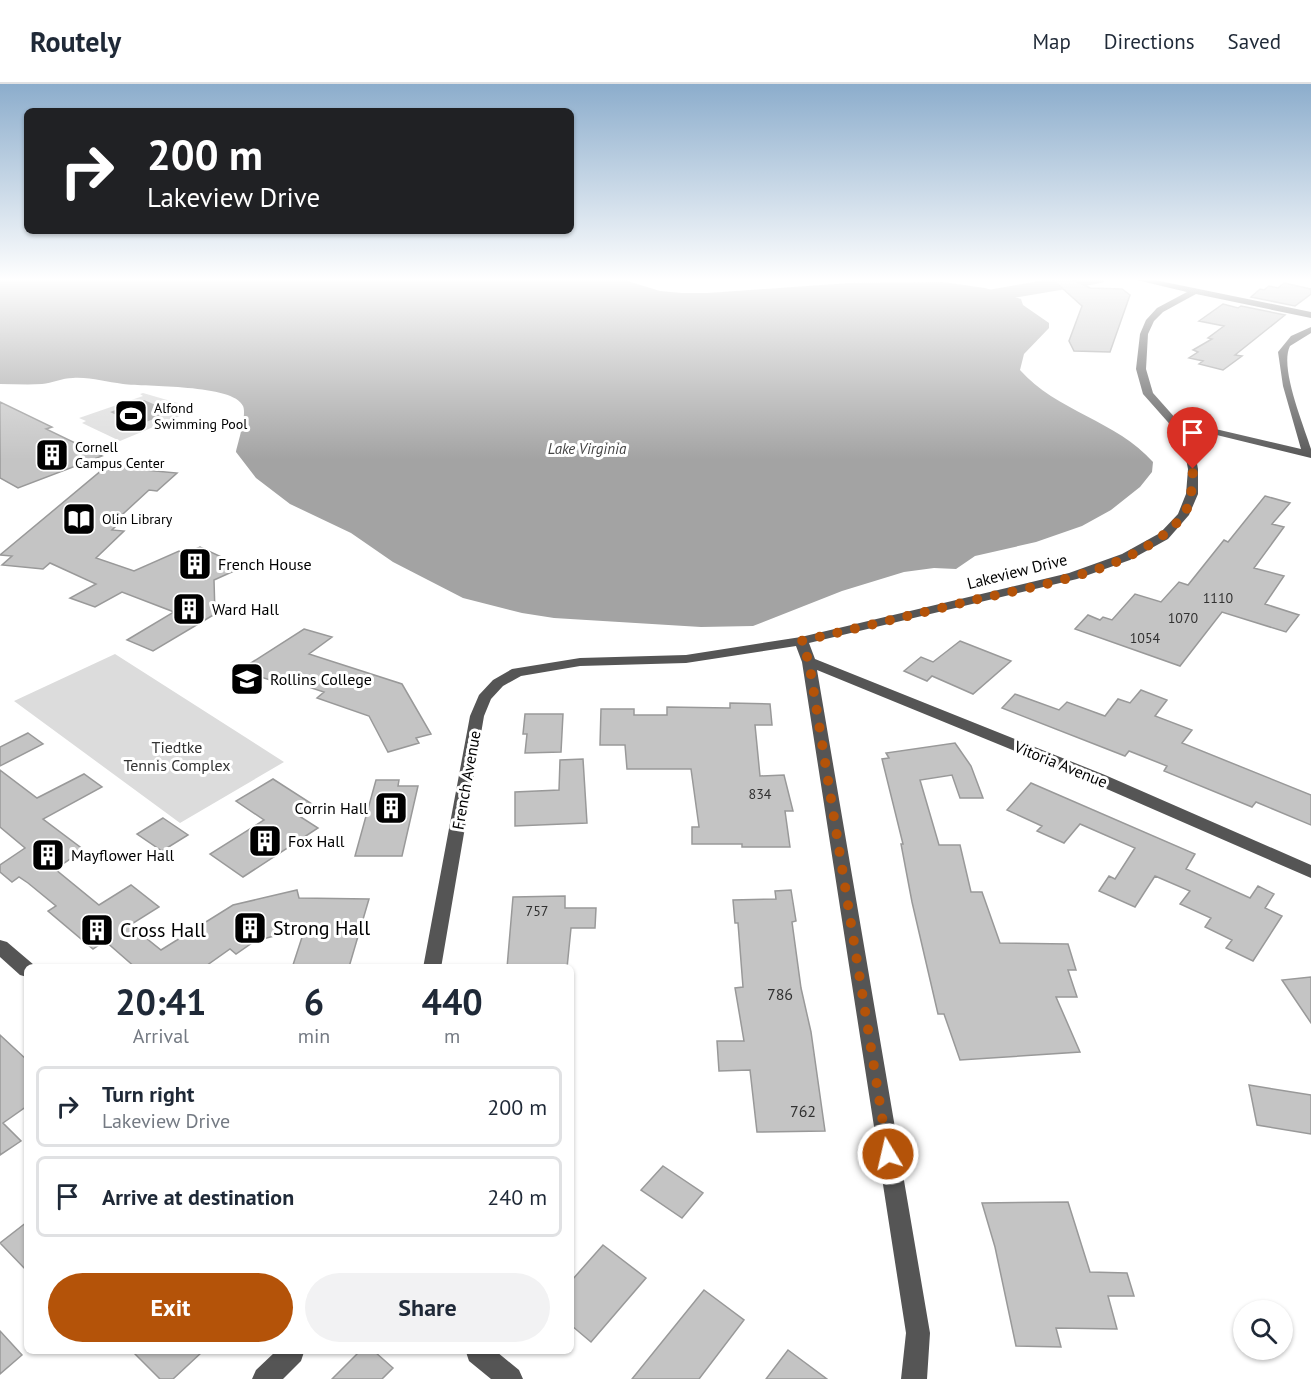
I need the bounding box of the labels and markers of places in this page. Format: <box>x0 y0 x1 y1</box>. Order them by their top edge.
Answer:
sports icon: Alfond Swimming Pool <box>113 398 149 434</box>
place label: Alfond Swimming Pool <box>154 399 247 433</box>
pin <box>1167 407 1218 469</box>
building icon: Cornell Campus Center <box>34 437 70 473</box>
place label: Cornell Campus Center <box>75 438 165 472</box>
library icon: Olin Library <box>61 501 97 537</box>
place label: Olin Library <box>102 510 173 528</box>
building icon: French House <box>177 546 213 582</box>
place label: French House <box>218 554 312 574</box>
building icon: Ward Hall <box>171 591 207 627</box>
place label: Ward Hall <box>212 599 279 619</box>
school or university icon: Rollins College <box>229 661 265 697</box>
place label: Rollins College <box>270 669 372 689</box>
building icon: Corrin Hall <box>373 790 409 826</box>
place label: Corrin Hall <box>295 798 368 818</box>
building icon: Fox Hall <box>247 823 283 859</box>
place label: Fox Hall <box>288 831 345 851</box>
building icon: Mayflower Hall <box>30 837 66 873</box>
place label: Mayflower Hall <box>71 845 175 865</box>
building icon: Strong Hall <box>232 910 268 946</box>
building icon: Cross Hall <box>79 912 115 948</box>
place label: Strong Hall <box>273 915 370 941</box>
place label: Cross Hall <box>120 917 206 943</box>

